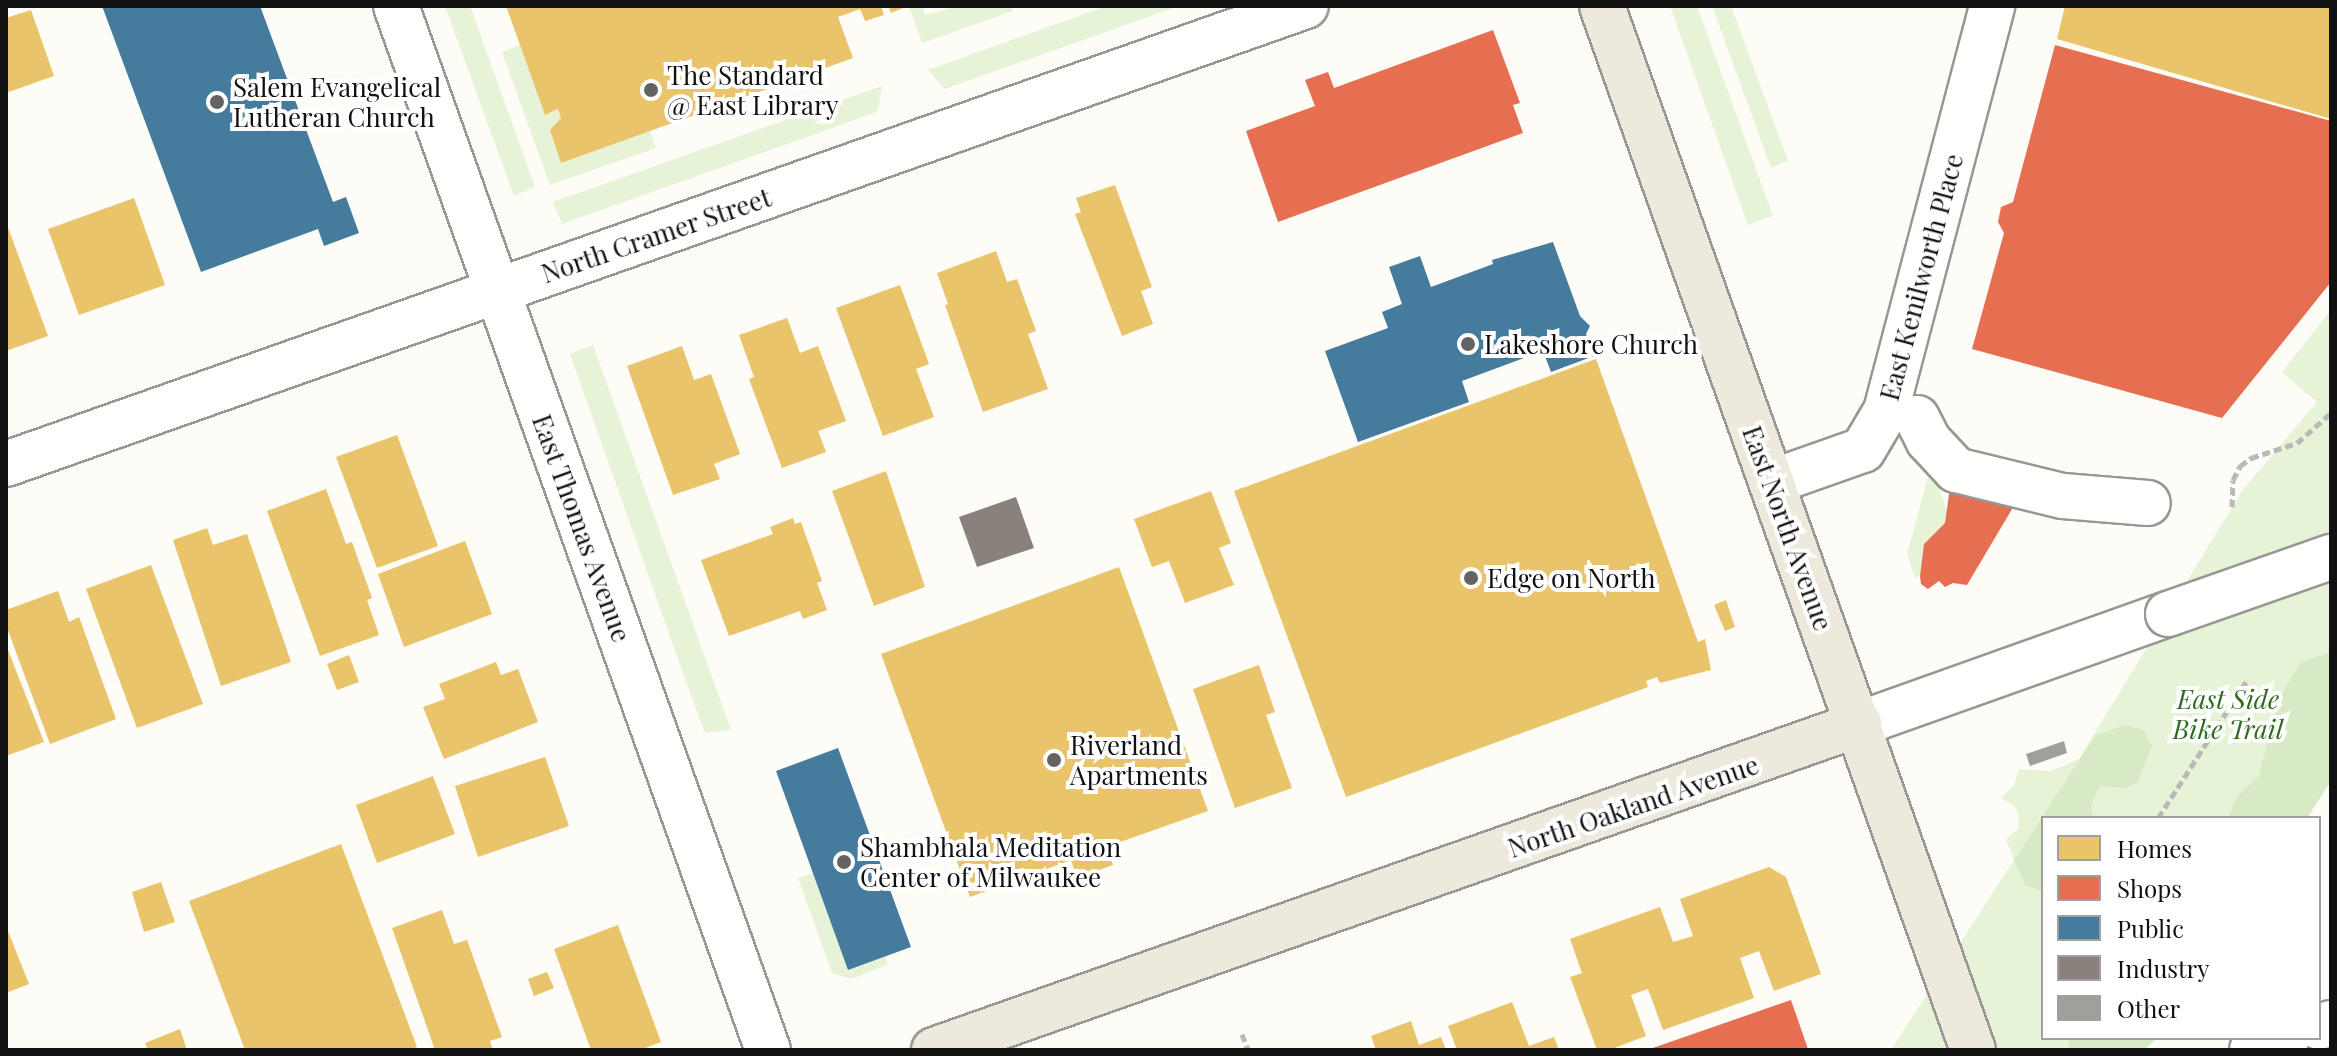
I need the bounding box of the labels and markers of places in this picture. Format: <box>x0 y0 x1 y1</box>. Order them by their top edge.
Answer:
place label: The Standard @ East Library <box>667 59 839 120</box>
place label: Salem Evangelical Lutheran Church <box>233 71 441 132</box>
marker: The Standard @ East Library <box>642 81 660 99</box>
marker: Salem Evangelical Lutheran Church <box>208 93 226 111</box>
place label: Lakeshore Church <box>1484 328 1698 360</box>
marker: Lakeshore Church <box>1459 335 1477 353</box>
place label: Edge on North <box>1487 562 1655 594</box>
marker: Edge on North <box>1462 569 1480 587</box>
place label: Riverland Apartments <box>1070 729 1208 790</box>
marker: Riverland Apartments <box>1045 751 1063 769</box>
place label: Shambhala Meditation Center of Milwaukee <box>860 831 1122 892</box>
marker: Shambhala Meditation Center of Milwaukee <box>835 853 853 871</box>

